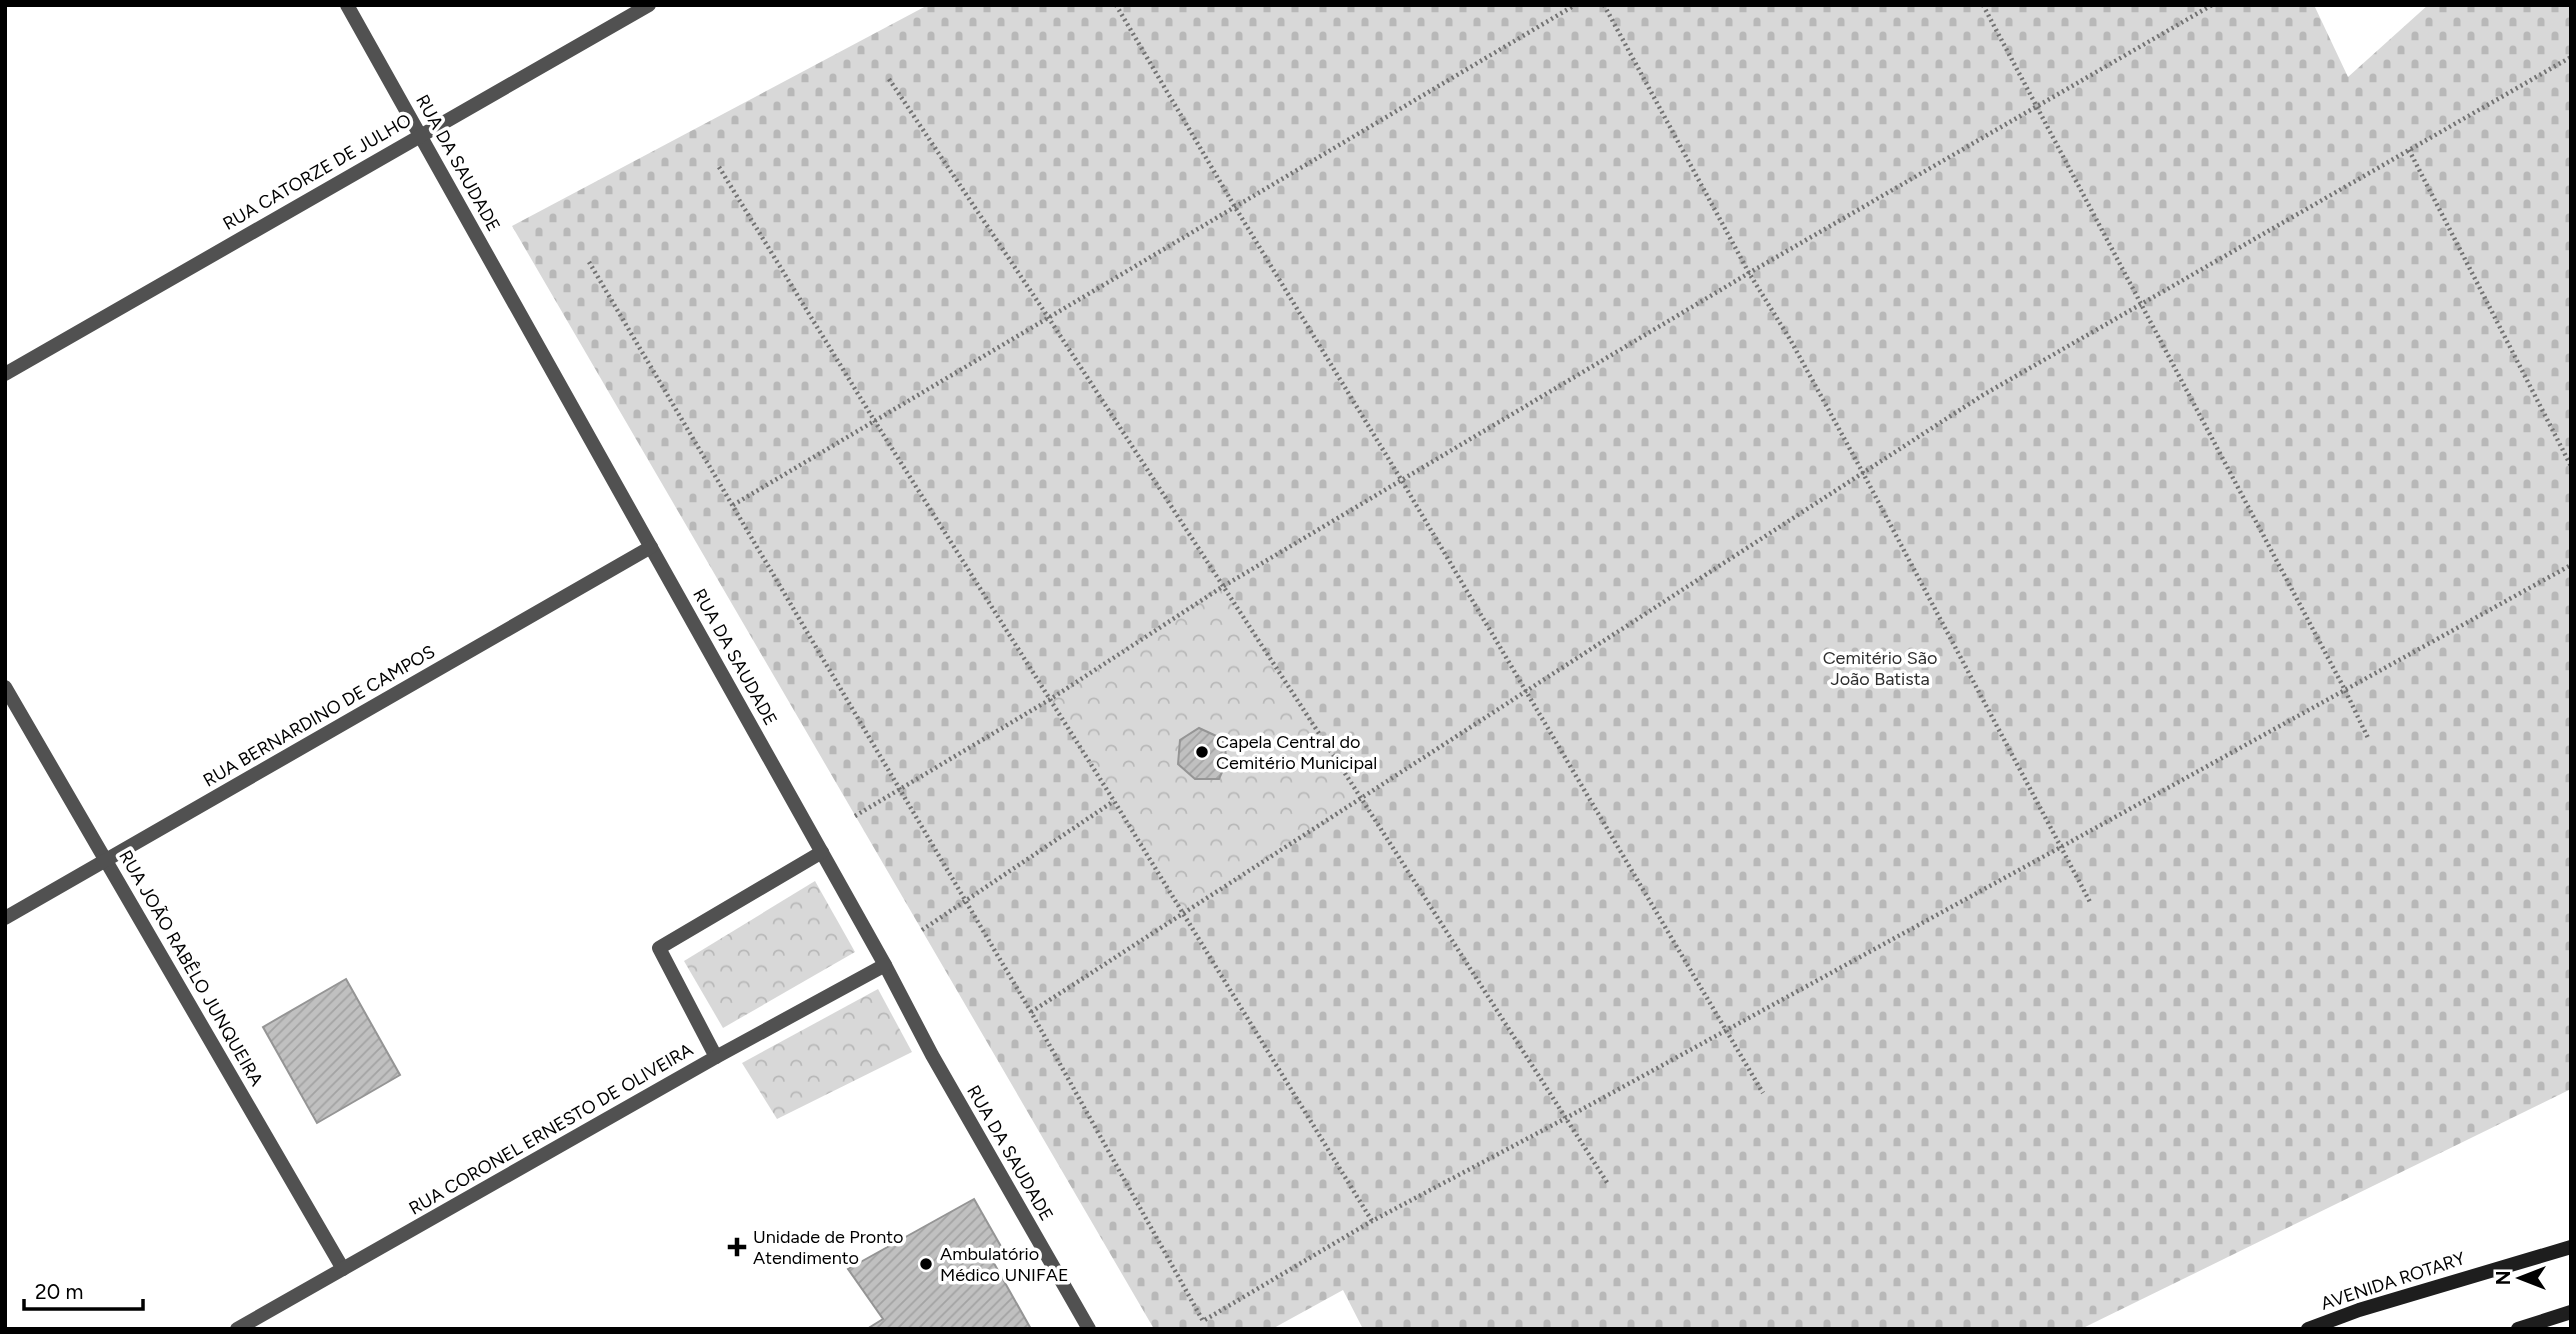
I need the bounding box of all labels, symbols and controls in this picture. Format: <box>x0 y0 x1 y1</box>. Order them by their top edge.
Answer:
street label: RUA DA SAUDADE <box>411 91 505 235</box>
street label: RUA CATORZE DE JULHO <box>219 109 415 235</box>
street label: RUA DA SAUDADE <box>688 585 782 729</box>
street label: RUA BERNARDINO DE CAMPOS <box>199 641 439 791</box>
park label: Cemitério São João Batista <box>1823 647 1937 690</box>
place label: Capela Central do Cemitério Municipal <box>1216 731 1377 774</box>
marker: Capela Central do Cemitério Municipal <box>1194 744 1210 760</box>
street label: RUA JOÃO RABÊLO JUNQUEIRA <box>114 846 268 1090</box>
street label: RUA CORONEL ERNESTO DE OLIVEIRA <box>405 1038 697 1220</box>
street label: RUA DA SAUDADE <box>962 1081 1058 1225</box>
place label: Unidade de Pronto Atendimento <box>753 1226 903 1269</box>
marker: Unidade de Pronto Atendimento <box>727 1237 747 1257</box>
place label: Ambulatório Médico UNIFAE <box>940 1243 1069 1286</box>
north arrow <box>2485 1243 2555 1313</box>
street label: AVENIDA ROTARY <box>2318 1247 2468 1315</box>
marker: Ambulatório Médico UNIFAE <box>918 1256 934 1272</box>
scale bar <box>24 1268 144 1312</box>
text: N <box>2492 1271 2515 1285</box>
text: 20 m <box>35 1279 83 1304</box>

